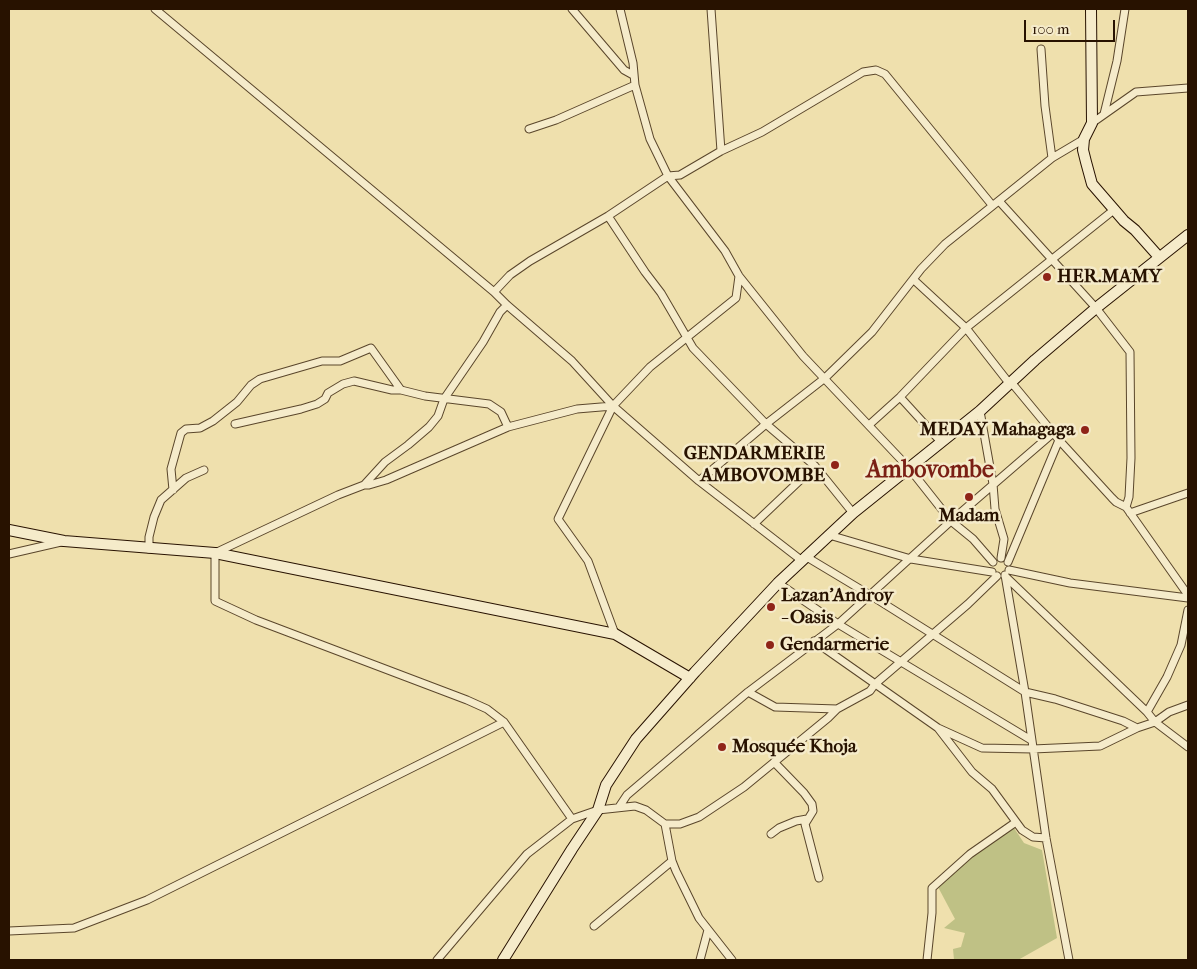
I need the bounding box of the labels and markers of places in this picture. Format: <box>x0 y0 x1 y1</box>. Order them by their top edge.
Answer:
place label: HER.MAMY <box>1057 266 1162 288</box>
marker: HER.MAMY <box>1041 271 1053 283</box>
place label: MEDAY Mahagaga <box>920 419 1075 441</box>
marker: MEDAY Mahagaga <box>1079 424 1091 436</box>
place label: GENDARMERIE AMBOVOMBE <box>684 443 825 487</box>
marker: GENDARMERIE AMBOVOMBE <box>829 459 841 471</box>
marker: Madam <box>963 491 975 503</box>
place label: Madam <box>938 505 1000 527</box>
place label: Lazan'Androy - Oasis <box>781 585 893 629</box>
marker: Lazan'Androy - Oasis <box>765 601 777 613</box>
place label: Gendarmerie <box>780 634 889 656</box>
marker: Gendarmerie <box>764 639 776 651</box>
place label: Mosquée Khoja <box>732 736 857 758</box>
marker: Mosquée Khoja <box>716 741 728 753</box>

